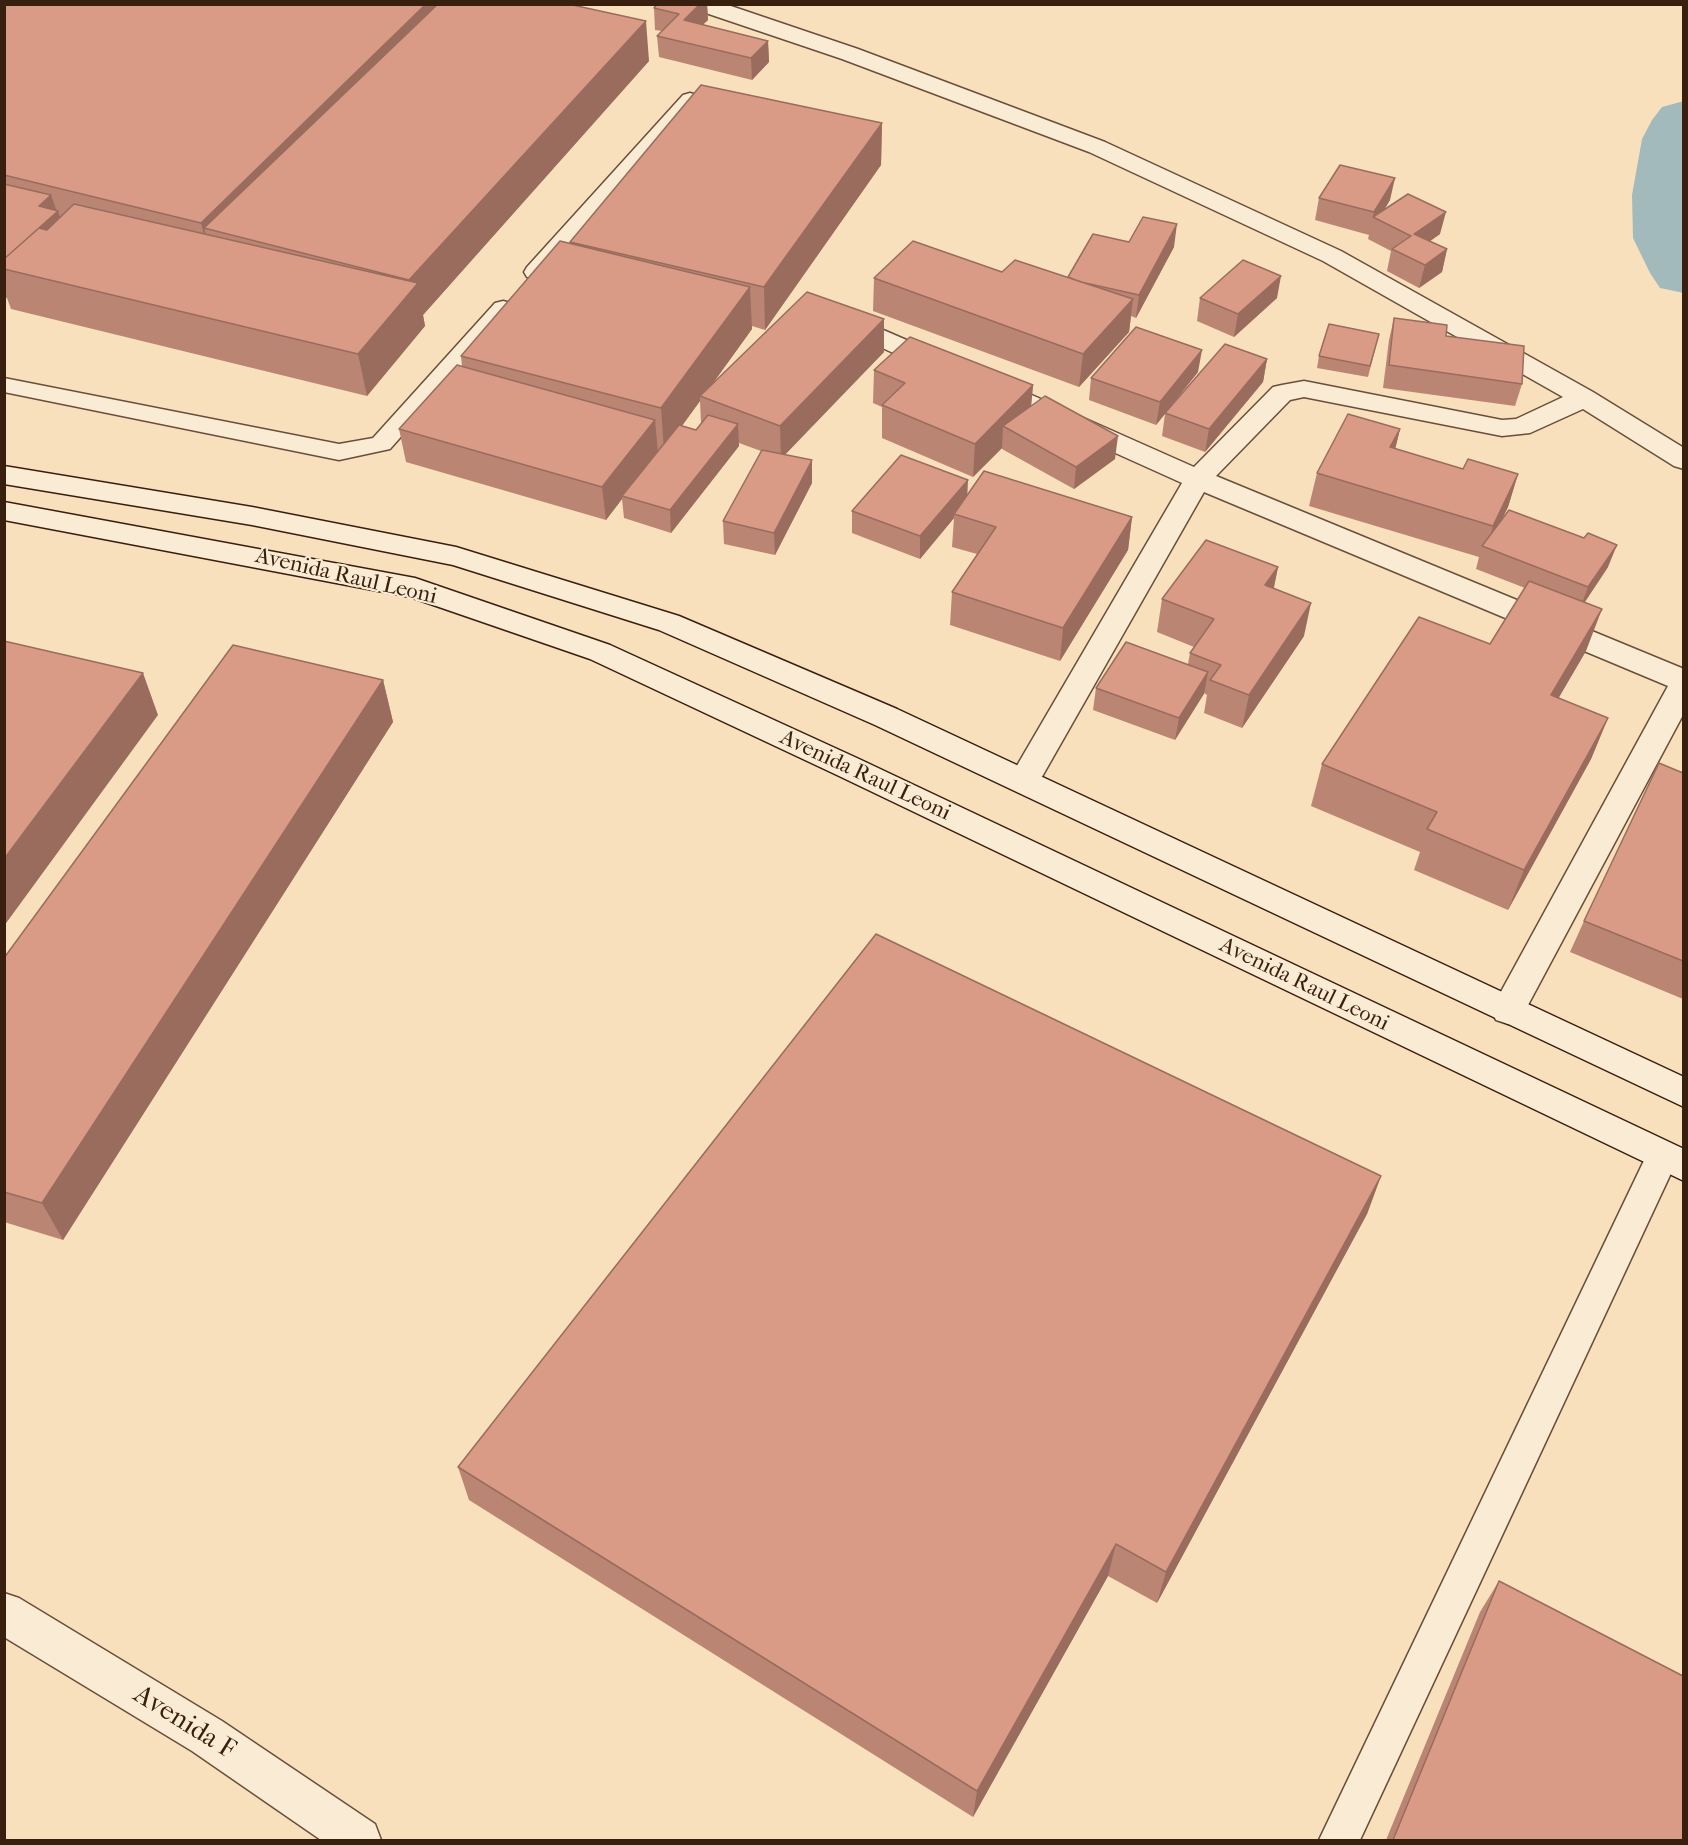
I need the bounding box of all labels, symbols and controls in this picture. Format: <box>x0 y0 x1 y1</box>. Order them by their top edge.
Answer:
street label: Avenida Raul Leoni <box>253 543 439 611</box>
street label: Avenida Raul Leoni <box>775 725 955 827</box>
street label: Avenida Raul Leoni <box>1215 932 1393 1038</box>
street label: Avenida F <box>127 1679 241 1767</box>

